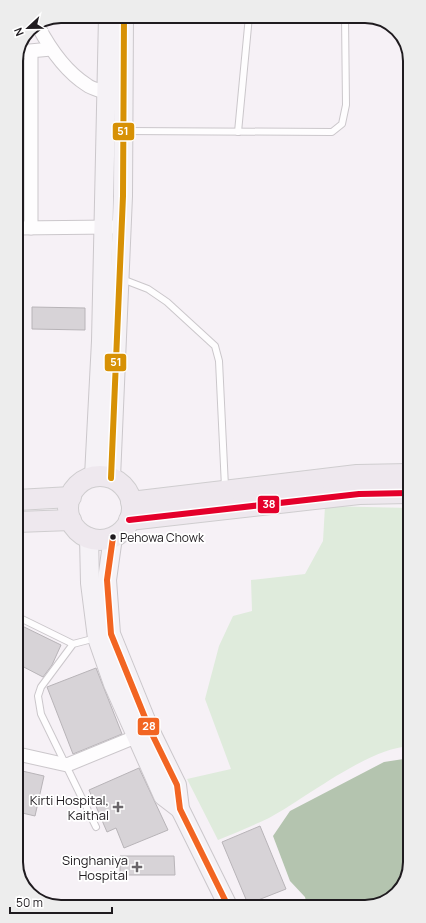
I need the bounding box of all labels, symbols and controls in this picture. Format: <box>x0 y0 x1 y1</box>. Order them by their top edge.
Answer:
north arrow <box>8 8 48 48</box>
text: N <box>10 25 27 38</box>
line badge: 51 <box>112 122 135 141</box>
text: 51 <box>117 123 129 138</box>
line badge: 51 <box>104 353 127 372</box>
text: 51 <box>110 354 122 369</box>
line badge: 38 <box>257 495 280 514</box>
text: 38 <box>262 496 276 511</box>
place label: Pehowa Chowk <box>120 529 205 546</box>
marker: Pehowa Chowk <box>108 532 118 542</box>
line badge: 28 <box>137 717 160 736</box>
text: 28 <box>142 718 156 733</box>
place label: Kirti Hospital, Kaithal <box>30 791 109 824</box>
marker: Kirti Hospital, Kaithal <box>112 801 124 813</box>
place label: Singhaniya Hospital <box>62 851 128 884</box>
marker: Singhaniya Hospital <box>131 861 143 873</box>
scale bar <box>10 889 112 915</box>
text: 50 m <box>16 894 43 911</box>

